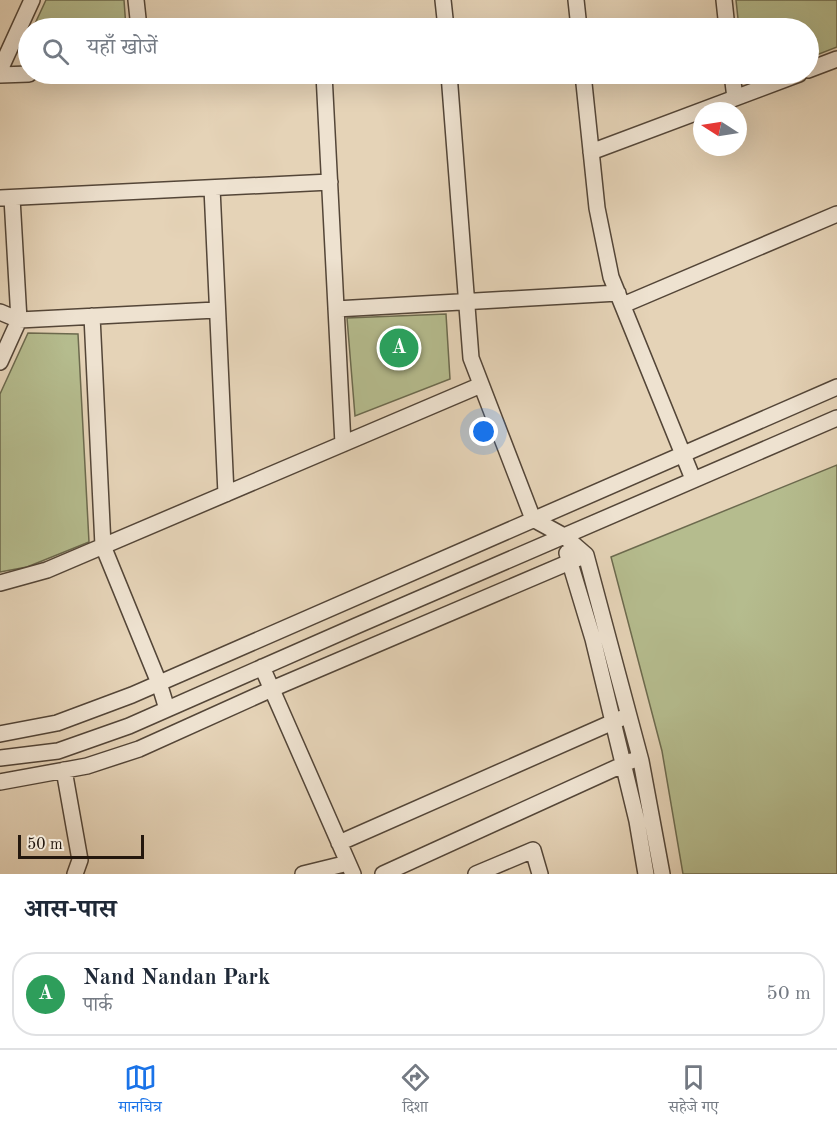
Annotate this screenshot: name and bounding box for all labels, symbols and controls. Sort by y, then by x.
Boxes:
search box [18,18,819,84]
icon: search [39,35,72,68]
text: यहाँ खोजें [87,37,158,59]
north arrow [693,102,747,156]
pin: A [380,326,418,370]
your location [469,417,498,446]
scale bar [18,832,144,860]
text: 50 m [27,837,63,853]
text: आस-पास [24,897,116,923]
text: Nand Nandan Park [83,967,270,989]
text: A [38,984,53,1004]
text: 50 m [766,984,811,1004]
text: पार्क [83,996,112,1016]
tab: मानचित्र [118,1061,162,1122]
tab: दिशा [399,1061,432,1122]
tab: सहेजे गए [669,1061,719,1122]

